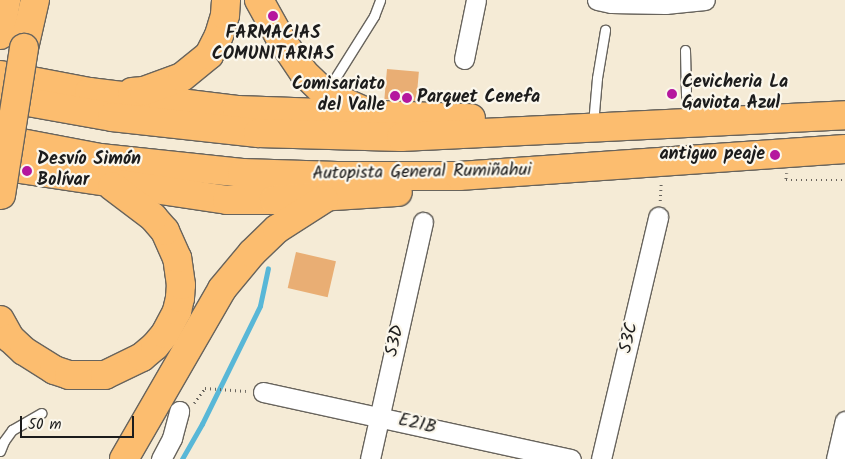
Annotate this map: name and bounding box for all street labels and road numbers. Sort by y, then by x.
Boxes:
street label: Autopista General Rumiñahui [312,160,532,186]
street label: S3C [616,321,644,355]
street label: S3D [382,323,410,359]
street label: E21B [396,410,438,440]

